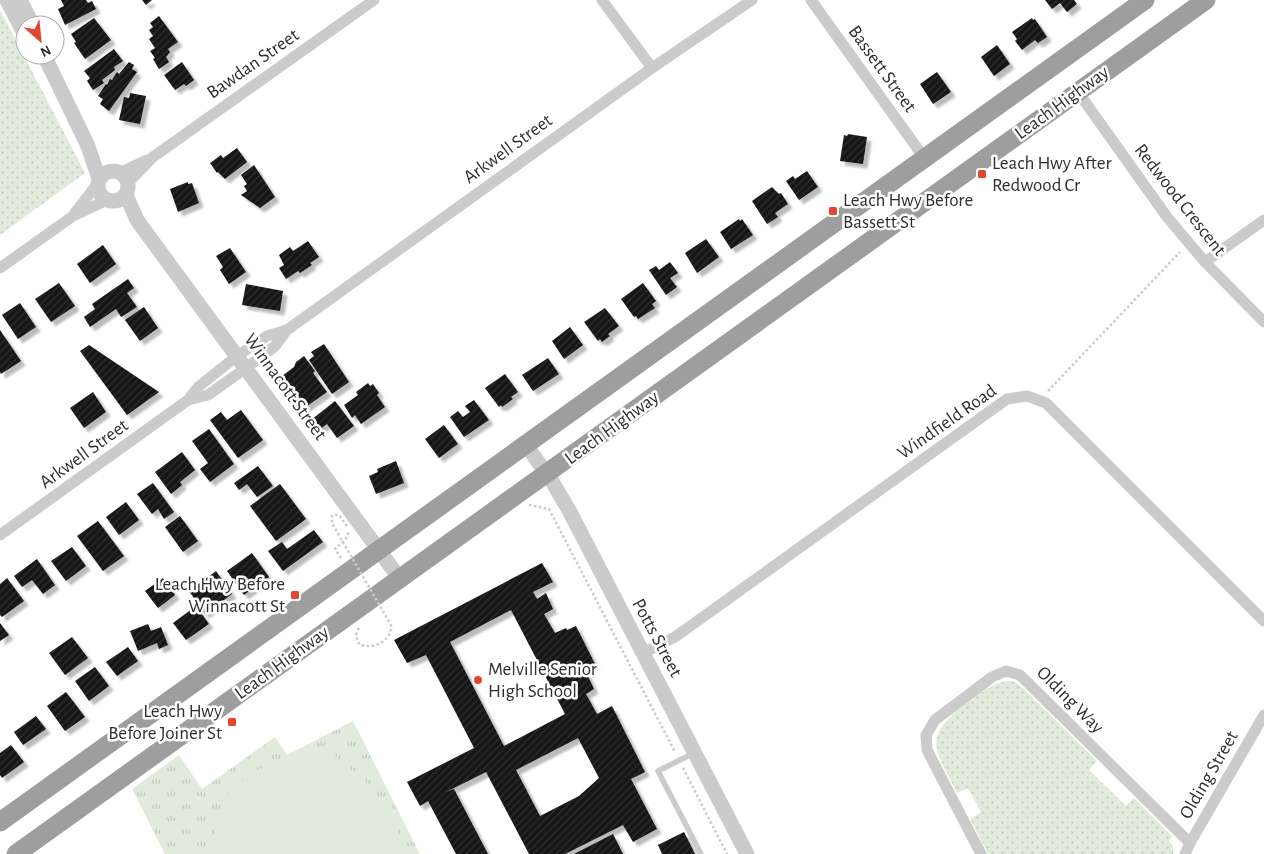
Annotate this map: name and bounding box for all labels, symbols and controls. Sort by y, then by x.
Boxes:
north arrow [15,15,65,65]
street label: Bassett Street [844,22,920,116]
street label: Bawdan Street [204,25,302,103]
text: N [38,42,53,59]
street label: Leach Highway [1012,63,1112,143]
street label: Arkwell Street [460,111,556,187]
street label: Redwood Crescent [1131,141,1229,259]
place label: Leach Hwy After Redwood Cr [992,154,1112,195]
marker: Leach Hwy After Redwood Cr [976,168,988,180]
place label: Leach Hwy Before Bassett St [843,191,973,232]
marker: Leach Hwy Before Bassett St [827,205,839,217]
street label: Winnacott Street [240,330,330,444]
street label: Windfield Road [894,381,1000,463]
street label: Leach Highway [562,388,662,468]
street label: Arkwell Street [36,416,132,492]
place label: Leach Hwy Before Winnacott St [155,575,285,616]
marker: Leach Hwy Before Winnacott St [289,589,301,601]
street label: Potts Street [629,596,685,680]
street label: Leach Highway [232,623,332,703]
place label: Melville Senior High School [488,660,597,701]
street label: Olding Way [1033,663,1107,737]
marker: Melville Senior High School [472,674,484,686]
place label: Leach Hwy Before Joiner St [108,702,222,743]
marker: Leach Hwy Before Joiner St [226,716,238,728]
street label: Olding Street [1176,728,1242,822]

